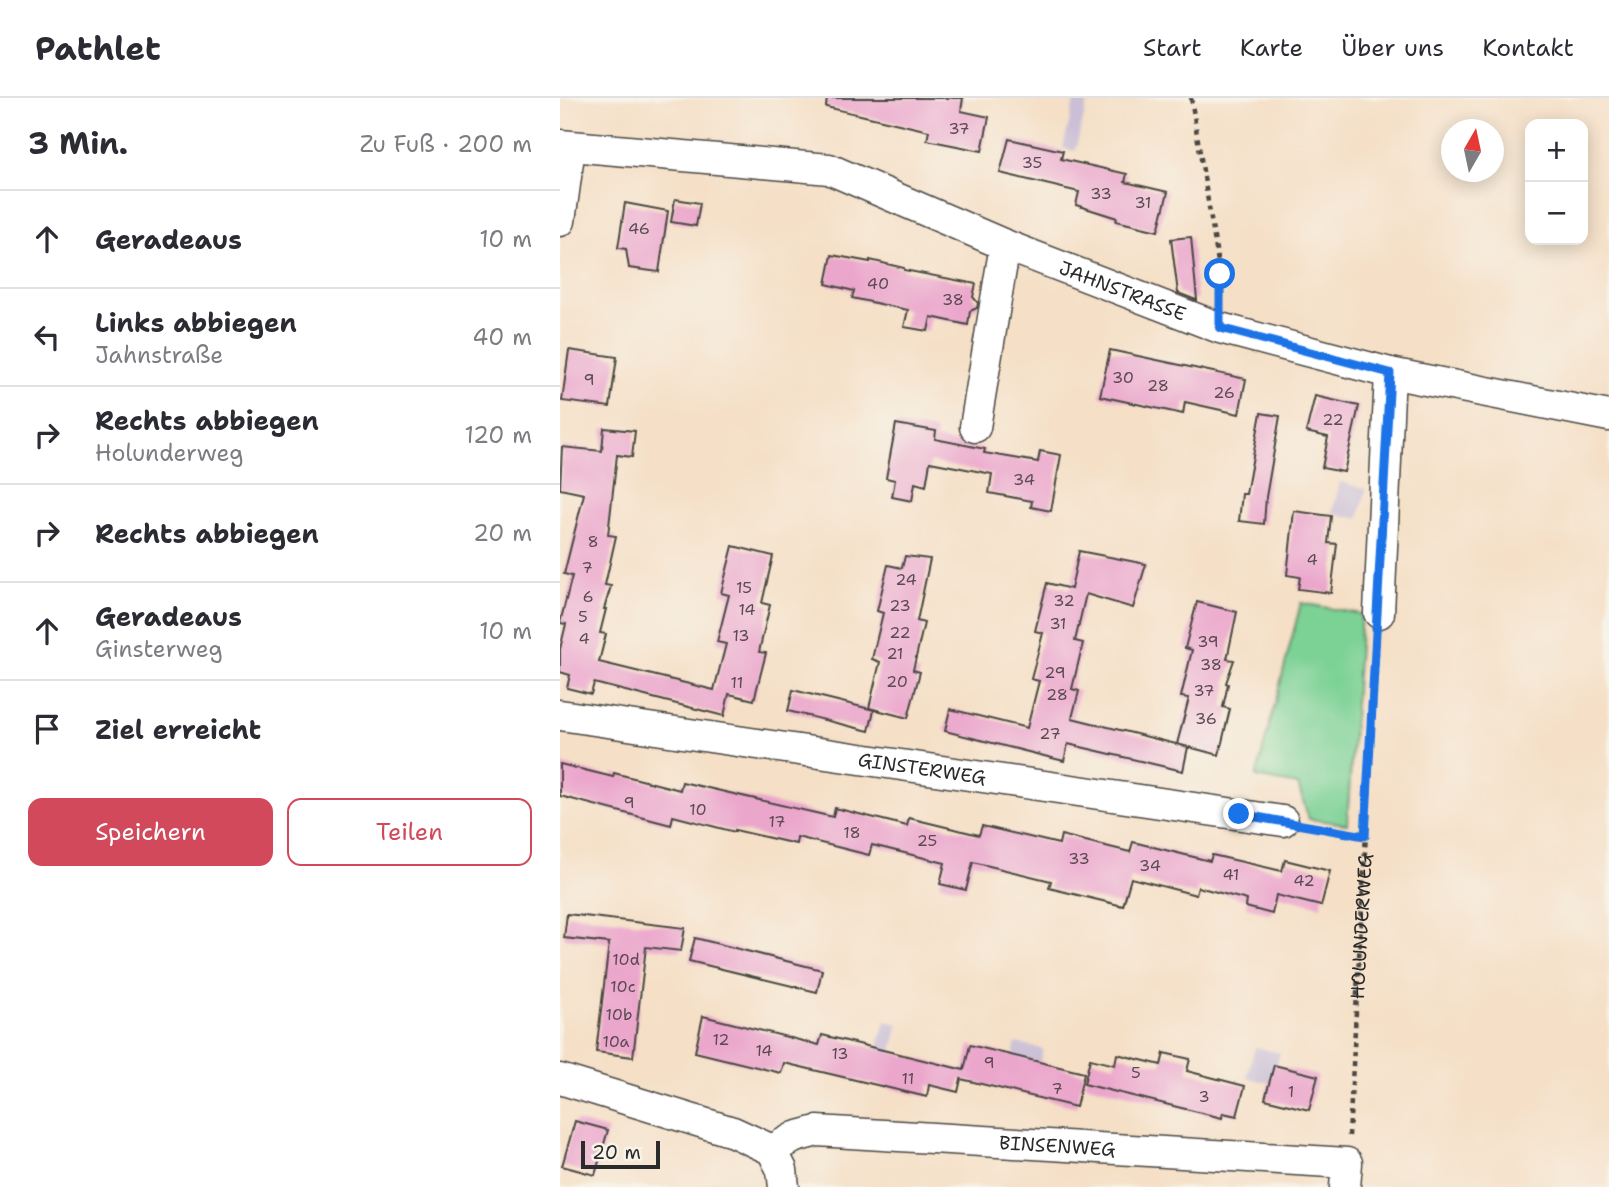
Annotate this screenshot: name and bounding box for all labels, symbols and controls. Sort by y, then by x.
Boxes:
text: Pathlet [35,26,161,71]
text: Start [1143,32,1202,64]
text: Karte [1240,32,1303,64]
text: Über uns [1341,32,1444,64]
text: Kontakt [1482,32,1574,64]
house number: 37 [948,118,970,139]
north arrow [1441,119,1504,182]
map controls [1525,119,1588,245]
button: + [1525,119,1588,182]
text: 3 Min. [28,123,128,164]
text: Zu Fuß · 200 m [360,129,532,159]
house number: 35 [1022,152,1042,173]
button: − [1525,182,1588,245]
house number: 33 [1090,183,1112,204]
house number: 31 [1134,192,1152,213]
house number: 46 [628,218,650,239]
icon: ahead [28,220,66,258]
text: Geradeaus [95,222,242,257]
text: 10 m [479,224,532,254]
street label: JAHNSTRASSE [1056,255,1190,326]
route start [1204,258,1235,289]
house number: 40 [867,273,889,294]
house number: 38 [942,289,964,310]
text: Links abbiegen [95,305,297,340]
icon: left [28,318,66,356]
text: 40 m [472,322,532,352]
text: Jahnstraße [95,340,223,370]
house number: 30 [1112,367,1134,388]
house number: 9 [583,369,595,390]
house number: 28 [1147,375,1169,396]
house number: 26 [1213,382,1235,403]
text: Rechts abbiegen [95,403,319,438]
house number: 22 [1322,409,1344,430]
icon: right [28,416,66,454]
text: 120 m [464,420,532,450]
text: Holunderweg [95,438,243,468]
house number: 34 [1013,469,1035,490]
icon: right [28,514,66,552]
text: Rechts abbiegen [95,516,319,551]
text: 20 m [473,518,532,548]
house number: 8 [587,531,599,552]
house number: 4 [1306,549,1318,570]
house number: 7 [581,557,593,578]
house number: 24 [895,569,917,590]
house number: 15 [736,577,752,598]
house number: 6 [582,586,594,607]
house number: 32 [1053,590,1075,611]
house number: 23 [889,595,911,616]
text: Geradeaus [95,599,242,634]
house number: 14 [738,599,756,620]
house number: 5 [578,606,588,627]
icon: ahead [28,612,66,650]
house number: 31 [1049,613,1067,634]
text: 10 m [479,616,532,646]
house number: 22 [889,622,911,643]
house number: 13 [732,625,750,646]
house number: 4 [578,628,590,649]
house number: 39 [1197,631,1219,652]
text: Ginsterweg [95,634,223,664]
house number: 21 [886,643,904,664]
house number: 38 [1200,654,1222,675]
house number: 29 [1044,662,1066,683]
house number: 20 [886,671,908,692]
house number: 11 [731,672,743,693]
house number: 37 [1193,680,1215,701]
house number: 28 [1046,684,1068,705]
house number: 36 [1195,708,1217,729]
icon: arrive [28,710,66,748]
text: Ziel erreicht [95,712,261,747]
house number: 27 [1039,723,1061,744]
street label: GINSTERWEG [856,746,988,790]
house number: 9 [623,792,635,813]
button: Speichern [28,798,273,866]
button: Teilen [287,798,532,866]
route end [1223,798,1254,829]
house number: 10 [689,799,707,820]
house number: 17 [768,811,786,832]
house number: 18 [843,822,861,843]
house number: 25 [917,830,937,851]
house number: 33 [1068,848,1090,869]
street label: HOLUNDERWEG [1344,853,1377,1000]
house number: 34 [1139,855,1161,876]
house number: 41 [1222,864,1240,885]
house number: 42 [1293,870,1315,891]
house number: 10d [612,949,640,970]
house number: 10c [610,976,636,997]
house number: 10b [606,1004,632,1025]
house number: 12 [712,1029,730,1050]
house number: 10a [603,1031,630,1052]
house number: 14 [755,1040,773,1061]
house number: 13 [831,1043,849,1064]
house number: 9 [983,1052,995,1073]
house number: 5 [1131,1062,1141,1083]
house number: 11 [902,1068,914,1089]
house number: 7 [1051,1078,1063,1099]
house number: 1 [1288,1081,1294,1102]
house number: 3 [1198,1086,1210,1107]
street label: BINSENWEG [998,1130,1116,1161]
scale bar [581,1138,660,1170]
text: 20 m [592,1140,641,1165]

